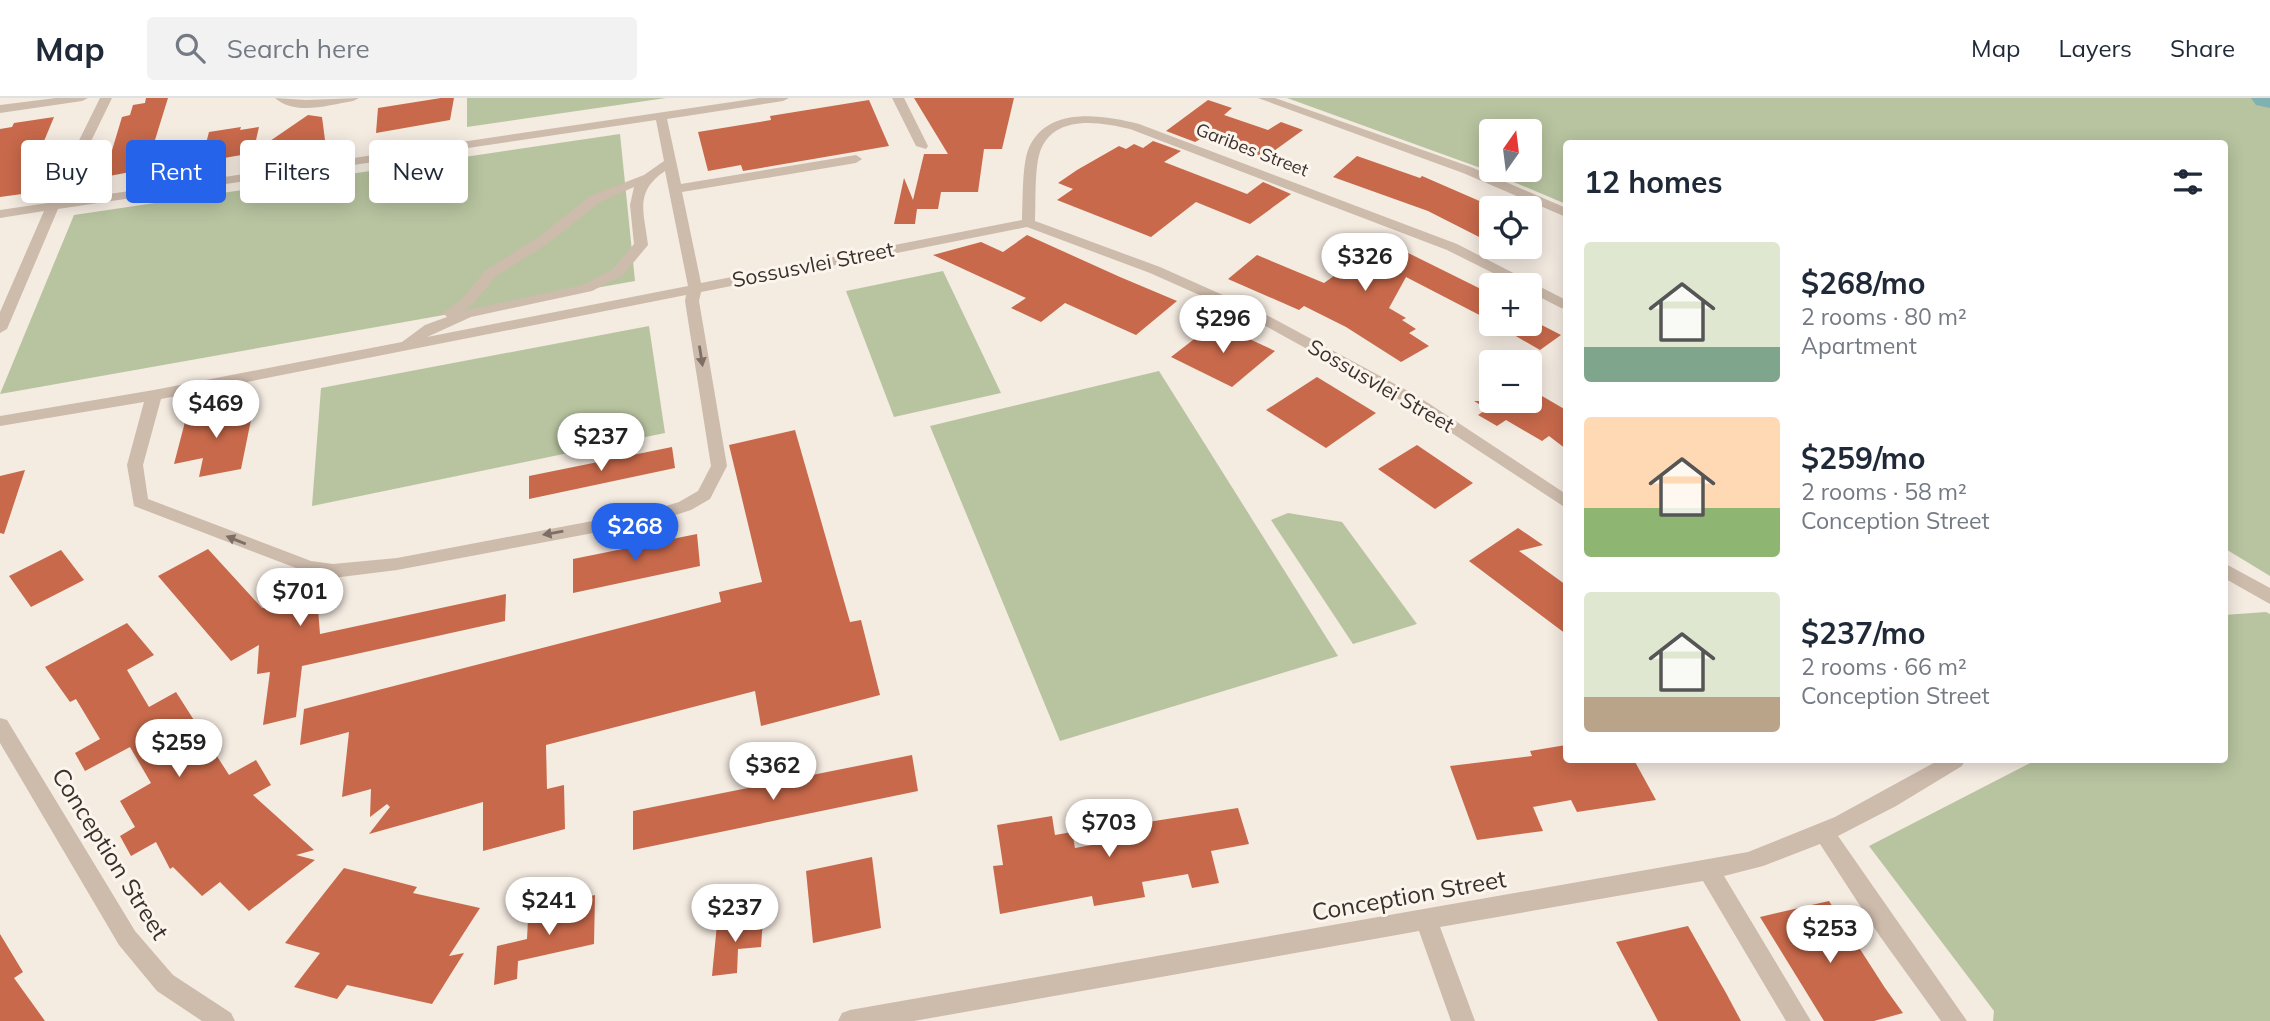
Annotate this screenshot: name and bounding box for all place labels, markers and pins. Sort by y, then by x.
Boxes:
pin: $326 [1324,234,1406,293]
pin: $296 [1182,296,1264,355]
pin: $469 [175,380,257,440]
pin: $237 [560,414,642,473]
pin: $268 [594,504,676,563]
pin: $701 [259,568,341,628]
pin: $259 [138,720,220,779]
pin: $362 [732,742,814,802]
pin: $703 [1068,800,1150,859]
pin: $241 [508,878,590,937]
pin: $237 [694,884,776,944]
pin: $253 [1789,906,1871,965]

